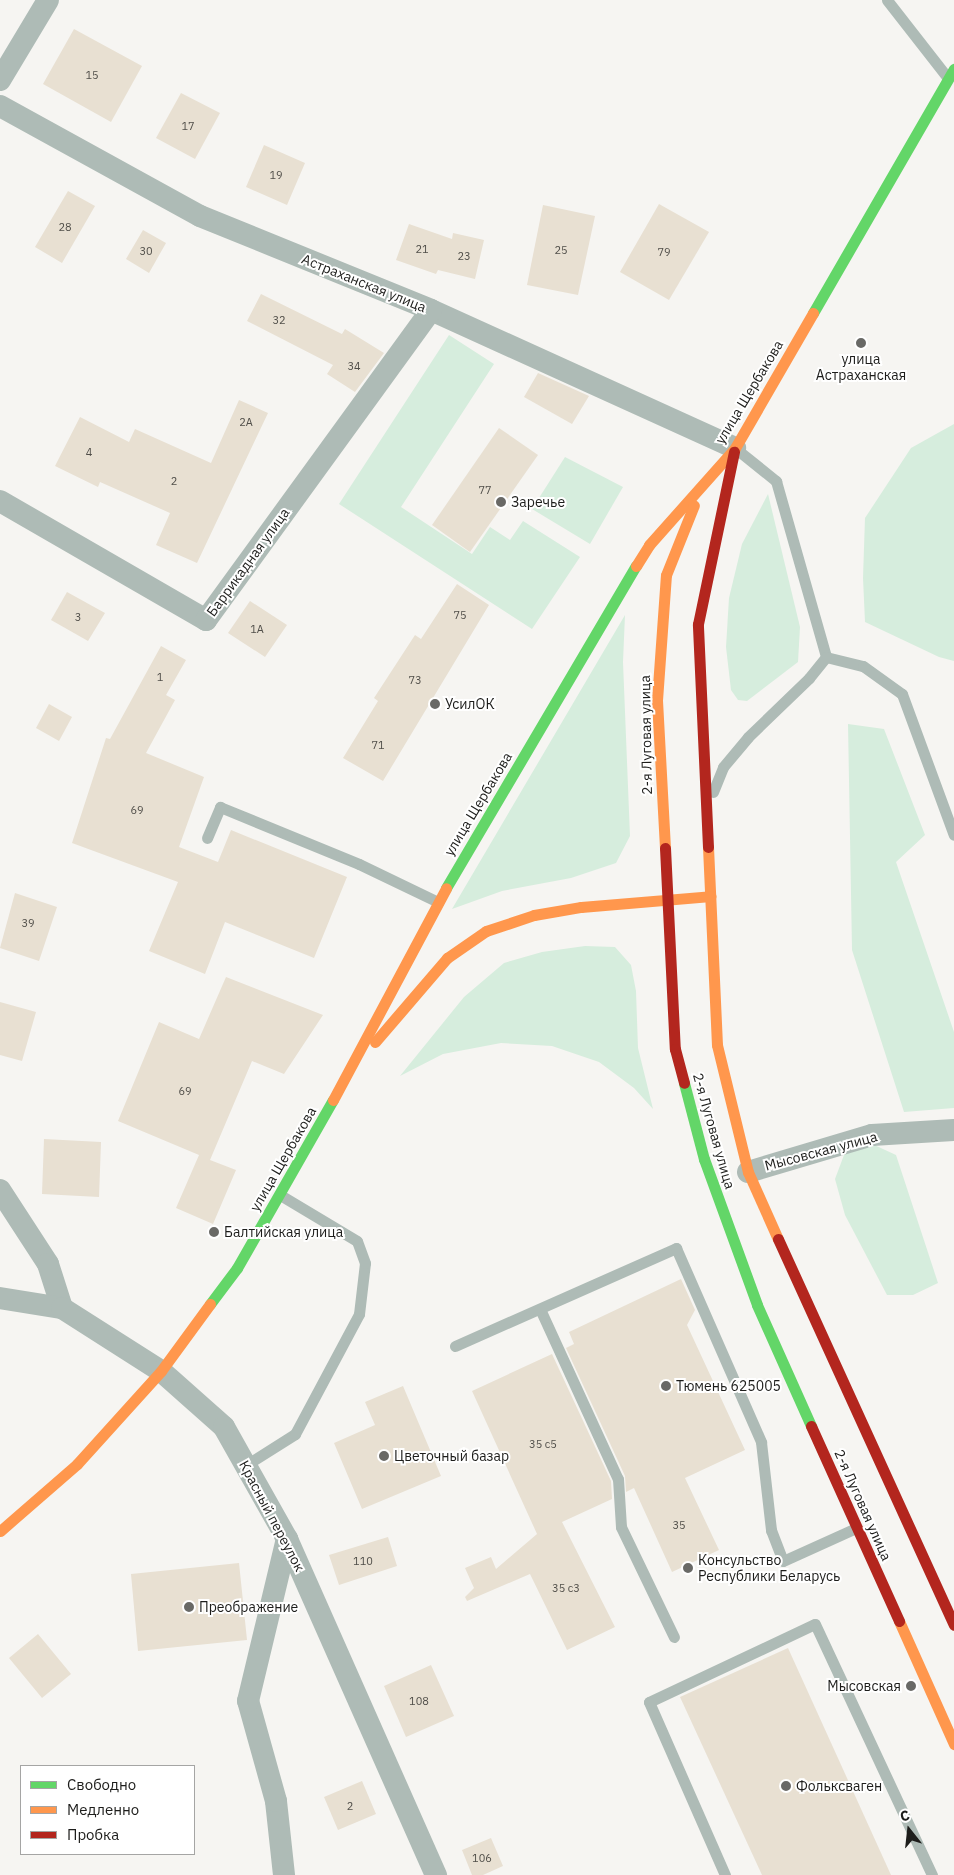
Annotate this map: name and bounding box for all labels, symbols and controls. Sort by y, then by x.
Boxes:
house number: 15 [85,68,99,82]
house number: 17 [181,119,195,133]
house number: 19 [269,168,283,182]
house number: 28 [58,220,72,234]
house number: 21 [415,242,429,256]
house number: 25 [554,243,568,257]
house number: 30 [139,244,153,258]
house number: 79 [657,245,671,259]
house number: 23 [457,249,471,263]
street label: Астраханская улица [299,250,429,316]
house number: 32 [272,313,286,327]
street label: улица Щербакова [711,337,787,447]
marker: улица Астраханская [855,337,867,349]
place label: улица Астраханская [816,351,906,384]
house number: 34 [347,359,361,373]
house number: 2А [239,415,253,429]
house number: 4 [86,445,92,459]
house number: 2 [171,474,177,488]
house number: 77 [478,483,492,497]
place label: Заречье [511,494,565,510]
marker: Заречье [495,496,507,508]
street label: Баррикадная улица [203,505,293,619]
house number: 75 [453,608,467,622]
house number: 3 [75,610,81,624]
house number: 1А [250,622,264,636]
house number: 1 [157,670,163,684]
house number: 73 [408,673,422,687]
street label: 2-я Луговая улица [637,675,655,795]
place label: УсилОК [445,696,495,712]
marker: УсилОК [429,698,441,710]
house number: 71 [371,738,385,752]
street label: улица Щербакова [440,749,516,859]
house number: 69 [130,803,144,817]
house number: 39 [21,916,35,930]
street label: 2-я Луговая улица [689,1071,739,1191]
house number: 69 [178,1084,192,1098]
street label: улица Щербакова [246,1104,320,1214]
street label: Мысовская улица [763,1128,879,1174]
place label: Балтийская улица [224,1224,343,1240]
marker: Балтийская улица [208,1226,220,1238]
place label: Тюмень 625005 [676,1378,781,1394]
marker: Тюмень 625005 [660,1380,672,1392]
house number: 35 с5 [529,1437,557,1451]
street label: 2-я Луговая улица [831,1447,895,1563]
place label: Цветочный базар [394,1448,509,1464]
marker: Цветочный базар [378,1450,390,1462]
street label: Красный переулок [236,1458,308,1574]
house number: 35 [672,1518,686,1532]
place label: Консульство Республики Беларусь [698,1552,840,1584]
house number: 110 [353,1554,373,1568]
marker: Консульство Республики Беларусь [682,1562,694,1574]
house number: 35 с3 [552,1581,580,1595]
place label: Преображение [199,1599,298,1615]
marker: Преображение [183,1601,195,1613]
place label: Мысовская [827,1678,901,1694]
marker: Мысовская [905,1680,917,1692]
house number: 108 [409,1694,429,1708]
legend [20,1765,195,1855]
text: Свободно [67,1775,136,1794]
place label: Фольксваген [796,1778,882,1794]
marker: Фольксваген [780,1780,792,1792]
house number: 2 [347,1799,353,1813]
text: Медленно [67,1800,139,1819]
north arrow [884,1805,934,1855]
text: С [898,1806,912,1825]
text: Пробка [67,1825,119,1844]
house number: 106 [472,1851,492,1865]

